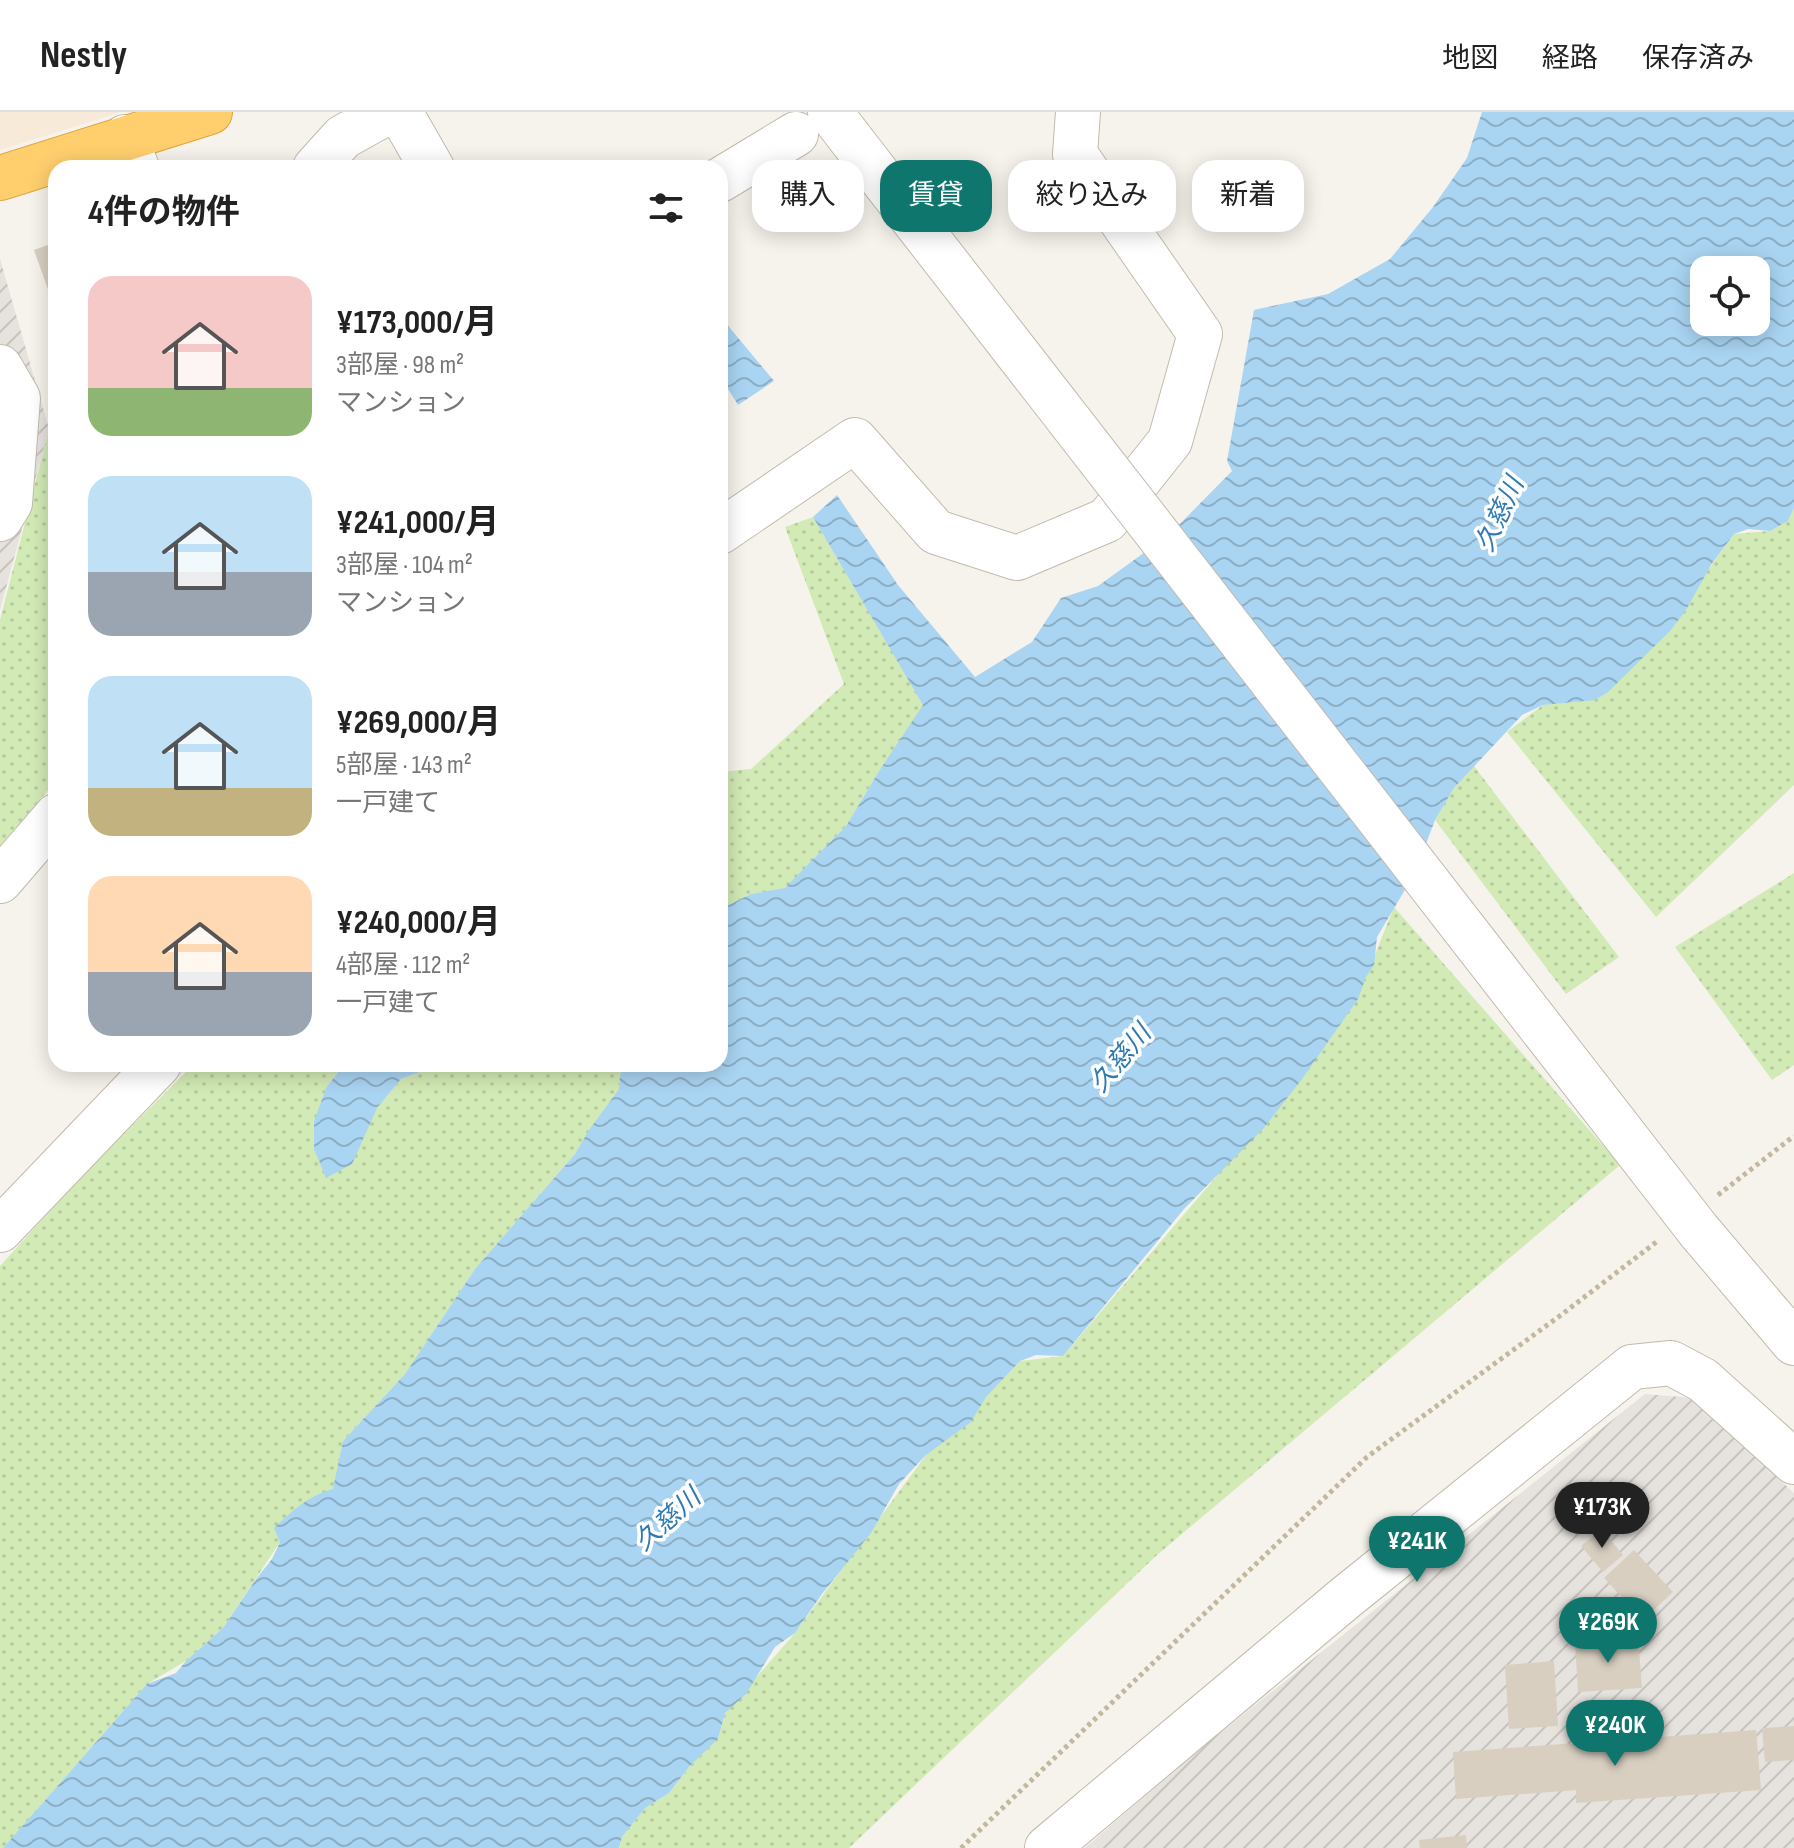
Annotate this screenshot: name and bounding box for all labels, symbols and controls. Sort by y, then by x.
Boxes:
text: Nestly [40,33,127,78]
text: 地図 [1442,42,1498,75]
text: 経路 [1542,42,1598,75]
text: 保存済み [1642,42,1754,75]
chip: 購入 [752,160,864,232]
chip: 賃貸 [880,160,992,232]
chip: 絞り込み [1008,160,1176,232]
chip: 新着 [1192,160,1304,232]
icon: filters [644,186,688,230]
text: 4件の物件 [88,192,240,233]
map controls [1690,256,1770,336]
button: locate [1690,256,1770,336]
text: ¥173,000/月 [336,302,498,343]
icon: home [152,308,248,404]
text: 3部屋 · 98 m² [336,350,464,381]
text: マンション [336,388,466,419]
water label: 久慈川 [1470,470,1532,557]
text: ¥241,000/月 [336,502,499,543]
icon: home [152,508,248,604]
text: 3部屋 · 104 m² [336,550,473,581]
text: マンション [336,588,466,619]
text: ¥269,000/月 [336,702,501,743]
icon: home [152,708,248,804]
text: 5部屋 · 143 m² [336,750,472,781]
text: 一戸建て [336,788,440,819]
text: ¥240,000/月 [336,902,501,943]
icon: home [152,908,248,1004]
text: 4部屋 · 112 m² [336,950,470,981]
text: 一戸建て [336,988,440,1019]
water label: 久慈川 [1084,1017,1160,1099]
water label: 久慈川 [629,1480,710,1558]
pin: ¥173K [1546,1482,1658,1550]
text: ¥173K [1572,1492,1632,1523]
pin: ¥241K [1361,1516,1473,1584]
text: ¥241K [1387,1526,1447,1557]
pin: ¥269K [1552,1597,1664,1665]
text: ¥269K [1577,1607,1639,1638]
pin: ¥240K [1559,1700,1671,1768]
text: ¥240K [1584,1710,1646,1741]

